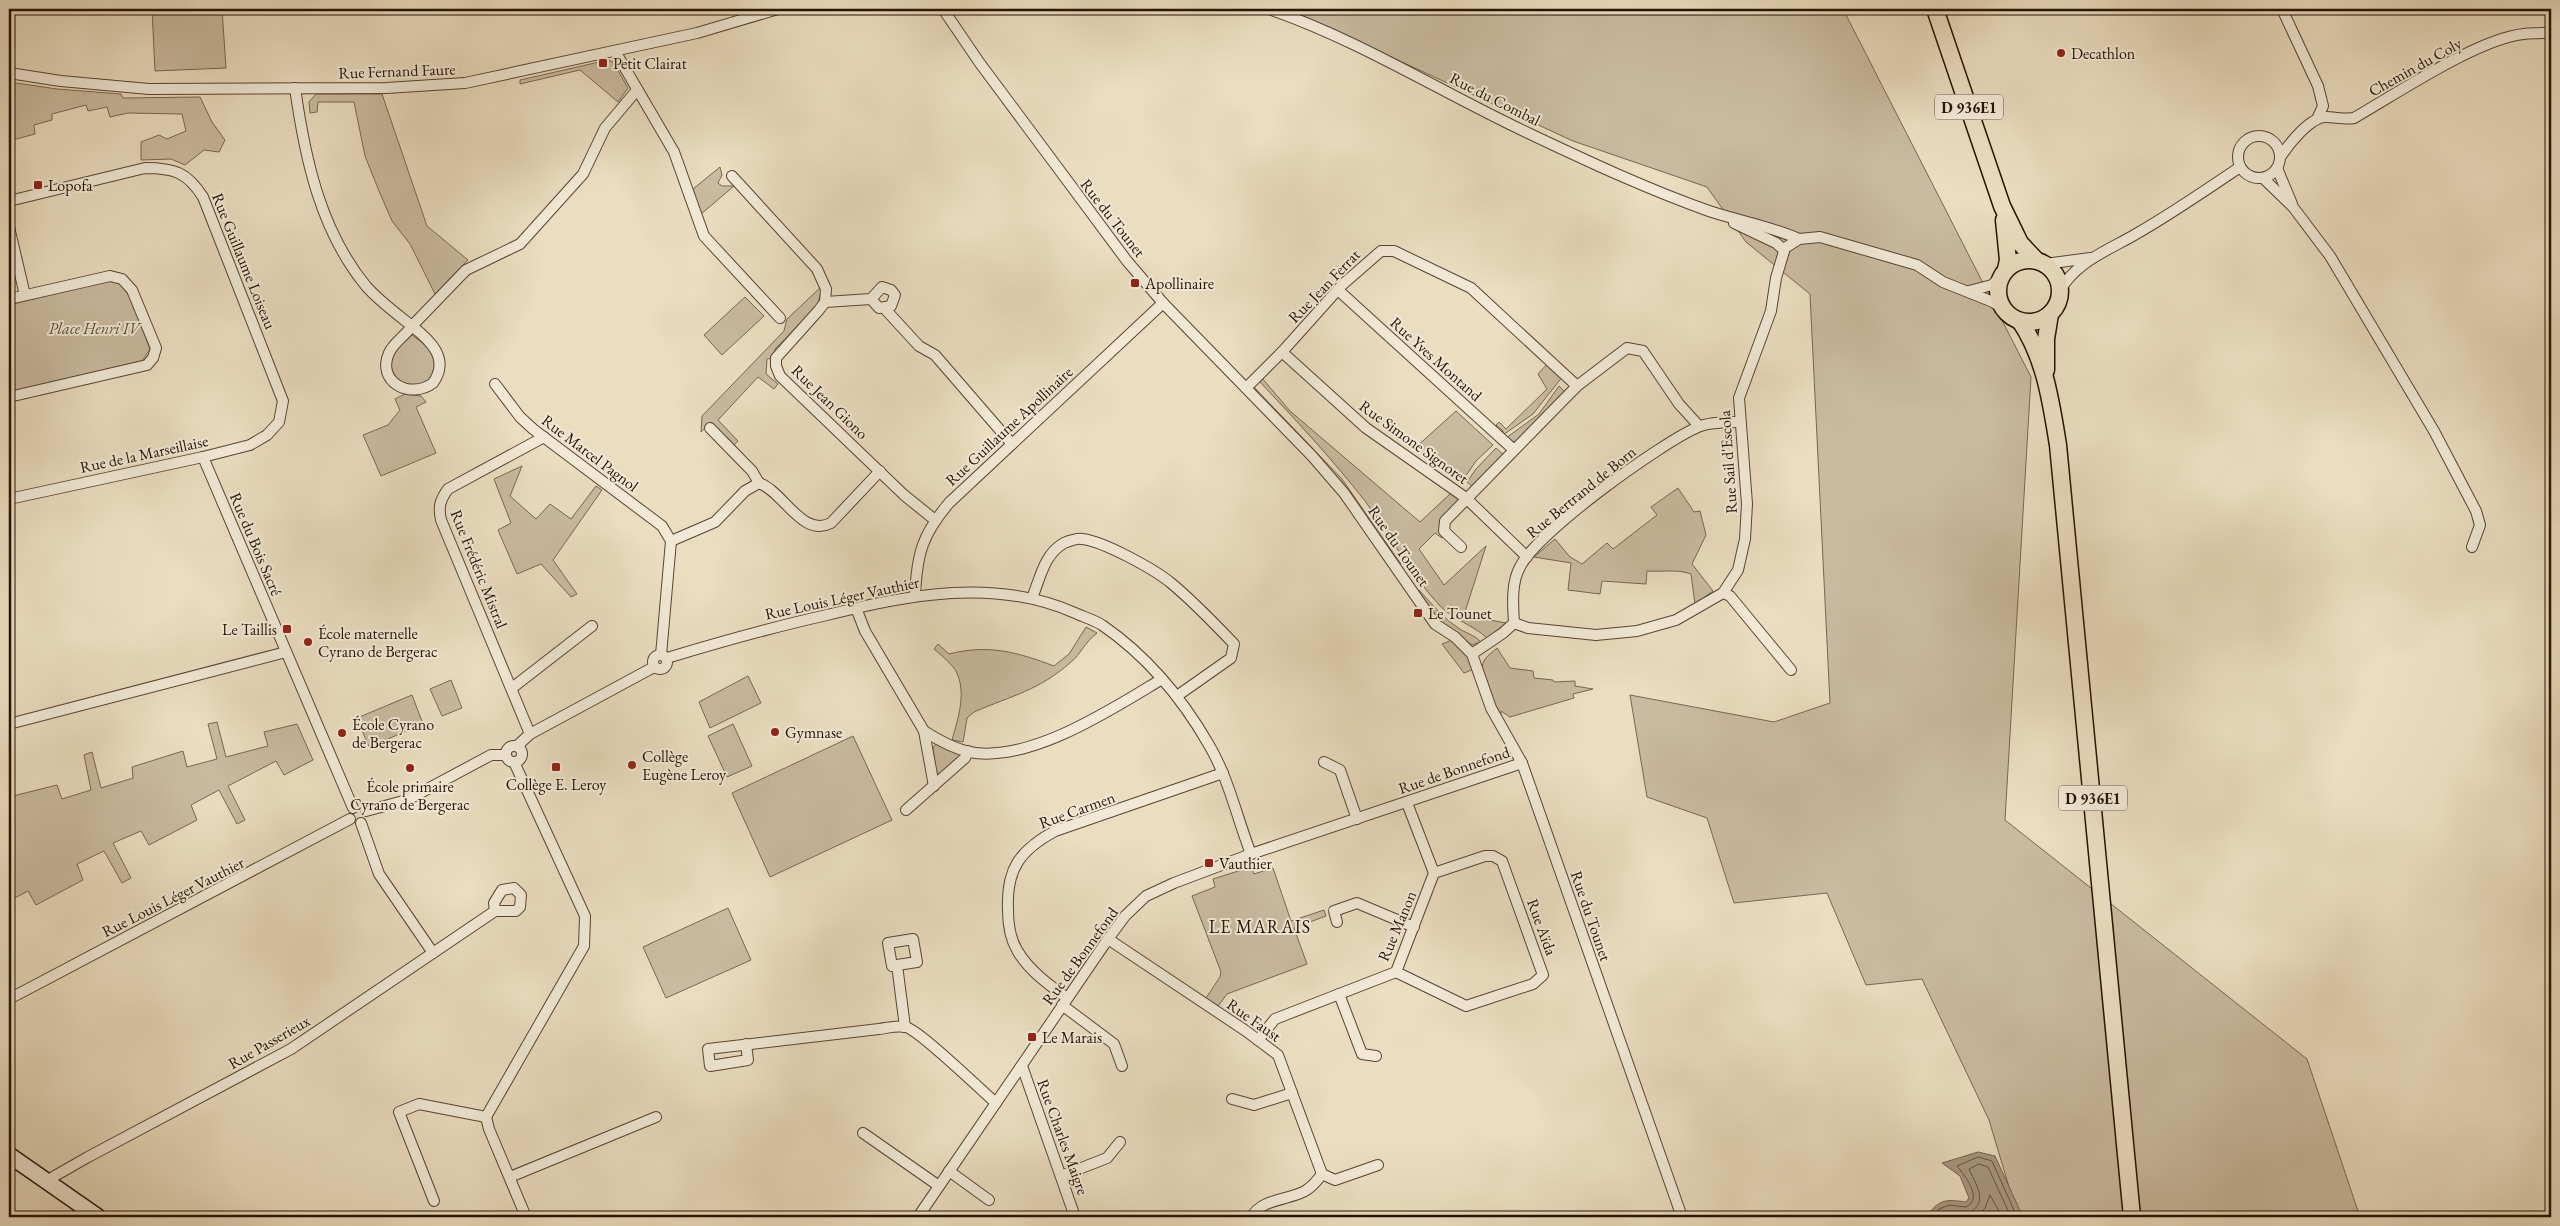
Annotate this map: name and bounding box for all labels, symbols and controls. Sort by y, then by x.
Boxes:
street label: Chemin du Coly [2365,32,2466,101]
place label: Decathlon [2071,43,2136,64]
marker: Decathlon [2055,47,2067,59]
place label: Petit Clairat [613,53,687,74]
marker: Petit Clairat [597,57,609,69]
street label: Rue Fernand Faure [338,58,456,84]
street label: Rue du Combal [1446,67,1544,131]
road number: D 936E1 [1935,94,2003,120]
street label: Rue du Tounet [1076,174,1150,262]
place label: Lopofa [48,175,93,196]
marker: Lopofa [32,179,44,191]
street label: Rue Guillaume Loiseau [207,190,281,333]
street label: Rue Jean Ferrat [1283,245,1365,327]
place label: Apollinaire [1144,273,1214,294]
marker: Apollinaire [1129,277,1141,289]
street label: Rue Yves Montand [1386,312,1487,407]
park label: Place Henri IV [48,318,142,339]
street label: Rue Jean Giono [787,360,873,444]
street label: Rue Guillaume Apollinaire [941,361,1077,491]
street label: Rue Simone Signoret [1355,395,1473,489]
street label: Rue Sail d'Escola [1714,409,1742,514]
street label: Rue Marcel Pagnol [537,410,643,496]
street label: Rue de la Marseillaise [78,430,210,478]
street label: Rue Bertrand de Born [1522,441,1641,543]
street label: Rue du Bois Sacré [225,489,287,599]
street label: Rue du Tounet [1363,501,1435,591]
street label: Rue Frédéric Mistral [446,507,512,632]
street label: Rue Louis Léger Vauthier [763,571,922,625]
place label: Le Tounet [1428,603,1492,624]
marker: Le Tounet [1412,607,1424,619]
place label: Le Taillis [222,619,277,640]
marker: Le Taillis [281,623,293,635]
place label: École maternelle Cyrano de Bergerac [318,623,438,662]
marker: École maternelle Cyrano de Bergerac [302,636,314,648]
place label: École Cyrano de Bergerac [352,714,434,753]
place label: Gymnase [785,722,842,743]
marker: Gymnase [769,726,781,738]
marker: École Cyrano de Bergerac [336,727,348,739]
street label: Rue de Bonnefond [1396,741,1513,799]
place label: Collège Eugène Leroy [642,746,727,785]
marker: Collège Eugène Leroy [626,759,638,771]
marker: Collège E. Leroy [550,761,562,773]
marker: École primaire Cyrano de Bergerac [404,762,416,774]
place label: Collège E. Leroy [506,774,607,795]
place label: École primaire Cyrano de Bergerac [350,776,470,815]
street label: Rue Carmen [1036,786,1118,833]
road number: D 936E1 [2059,786,2127,810]
street label: Rue Louis Léger Vauthier [98,852,248,942]
place label: Vauthier [1219,853,1272,874]
marker: Vauthier [1203,857,1215,869]
street label: Rue du Tounet [1566,868,1616,964]
street label: Rue Manon [1373,887,1421,964]
street label: Rue Aïda [1522,896,1562,959]
street label: Rue de Bonnefond [1037,902,1123,1009]
district label: LE MARAIS [1209,915,1311,938]
street label: Rue Faust [1223,994,1285,1046]
street label: Rue Passerieux [224,1010,314,1074]
place label: Le Marais [1042,1027,1102,1048]
marker: Le Marais [1026,1031,1038,1043]
street label: Rue Charles Maigre [1032,1076,1094,1198]

